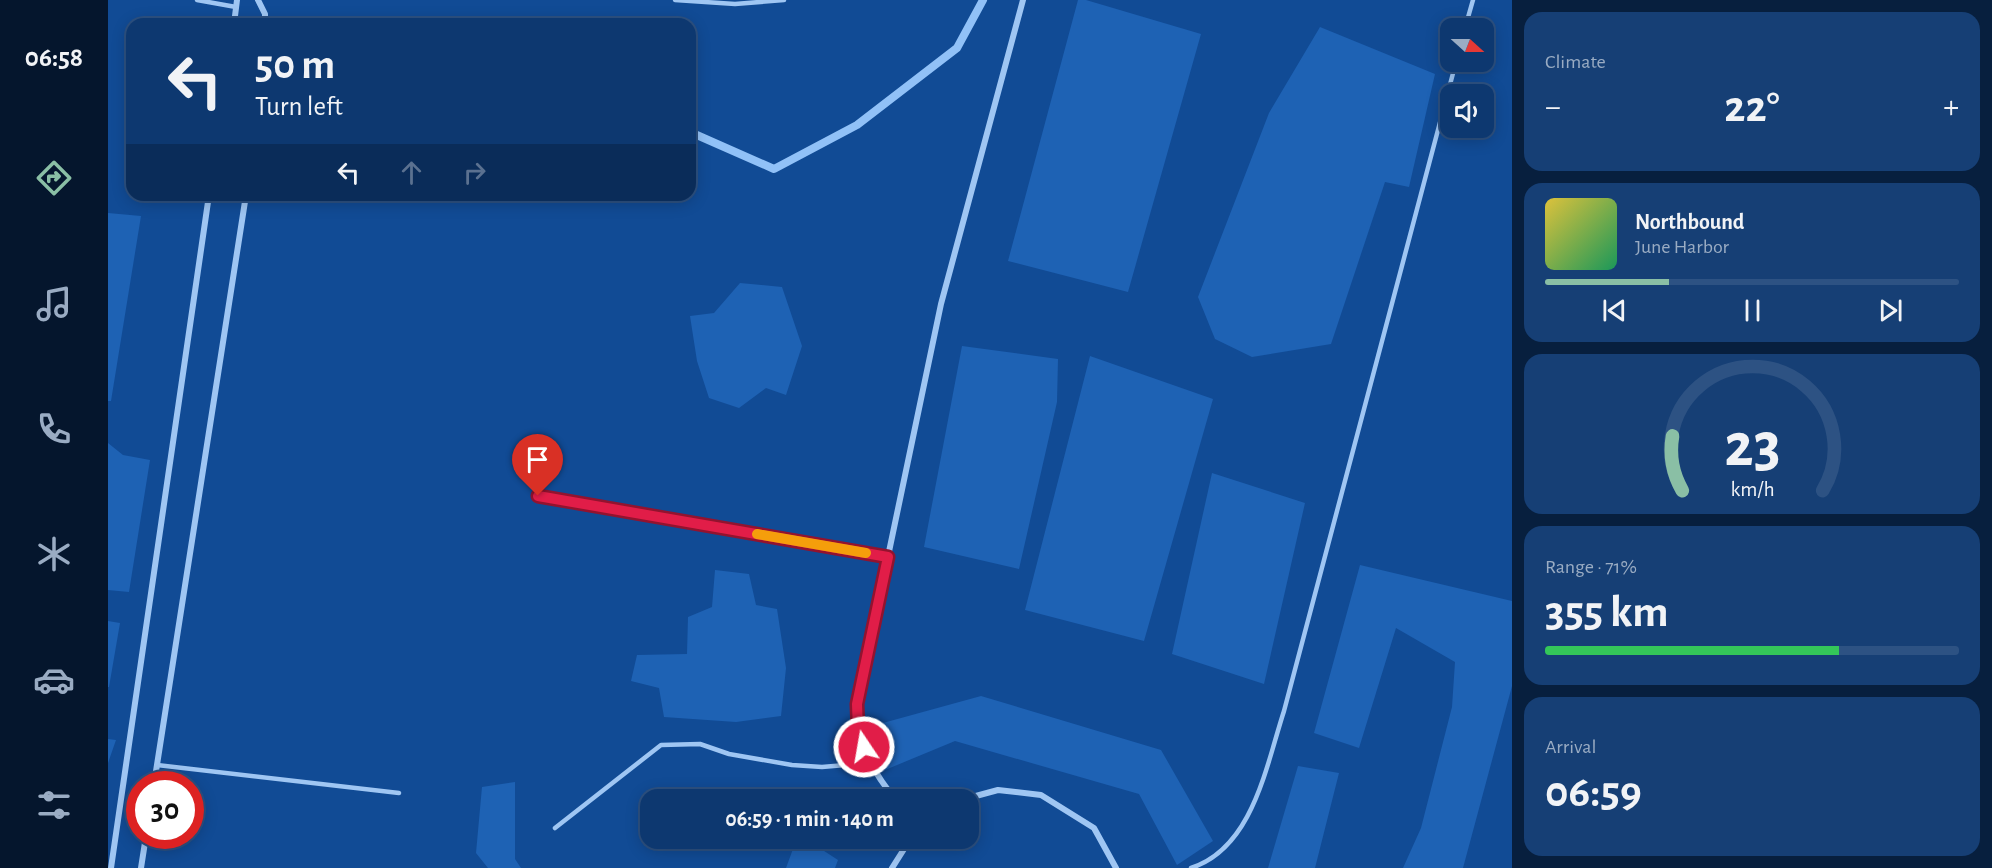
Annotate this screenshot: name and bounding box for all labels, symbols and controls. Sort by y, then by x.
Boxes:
north arrow [1440,18,1494,72]
map controls [1440,18,1494,138]
icon: left [156,42,234,120]
text: 06:58 [25,44,83,71]
text: 50 m [255,44,335,86]
text: Climate [1545,52,1606,72]
button: sound [1440,84,1494,138]
text: 22° [1724,85,1780,130]
text: − [1545,91,1561,124]
text: + [1943,91,1959,124]
text: Turn left [255,93,343,120]
icon: left [332,156,365,189]
icon: ahead [395,156,428,189]
icon: right [458,156,491,189]
icon: directions [33,157,75,199]
text: Northbound [1635,211,1744,233]
text: June Harbor [1635,237,1729,257]
icon: music [33,283,75,325]
icon: previous [1598,294,1631,327]
icon: pause [1736,294,1769,327]
icon: next [1874,294,1907,327]
icon: phone [33,408,75,450]
text: 23 [1724,415,1780,477]
pin [512,434,563,496]
icon: arrive [521,443,554,476]
text: km/h [1730,479,1774,500]
icon: climate [33,533,75,575]
text: Range · 71% [1545,557,1637,577]
text: 355 km [1545,590,1669,635]
icon: car [33,659,75,701]
position arrow [832,715,896,779]
text: Arrival [1545,737,1596,757]
text: 06:59 [1545,770,1642,815]
speed limit sign: 30 [126,771,204,849]
icon: filters [33,784,75,826]
text: 06:59 · 1 min · 140 m [725,808,894,830]

